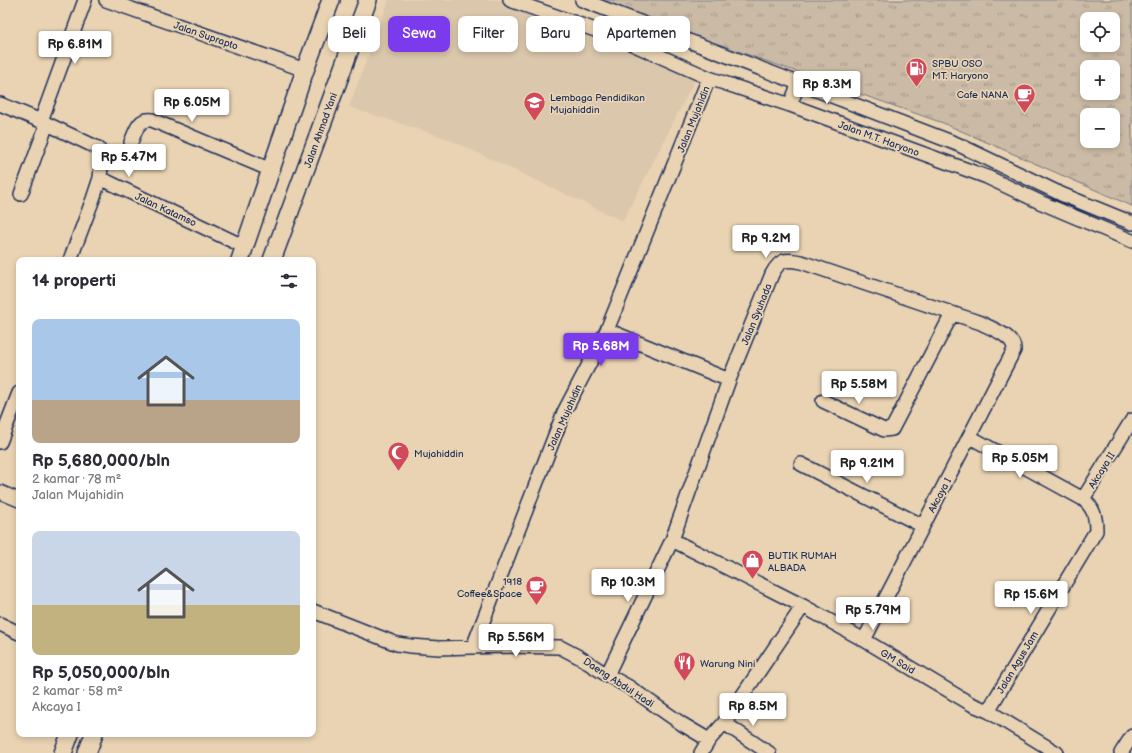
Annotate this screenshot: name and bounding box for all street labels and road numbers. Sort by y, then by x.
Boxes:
street label: Jalan Suprapto [172,19,240,53]
street label: Jalan Mujahidin [675,84,713,154]
street label: Jalan Ahmad Yani [302,91,340,169]
street label: Jalan M.T. Haryono [837,119,921,159]
street label: Jalan Katamso [133,190,198,229]
street label: Jalan Syuhada [739,282,775,347]
street label: Jalan Mujahidin [545,382,585,452]
street label: Akcaya II [1086,450,1118,491]
street label: Akcaya I [926,476,954,515]
street label: Jalan Agus Jam [995,629,1041,696]
street label: GM Said [878,647,917,677]
street label: Daeng Abdul Hadi [581,656,656,710]

